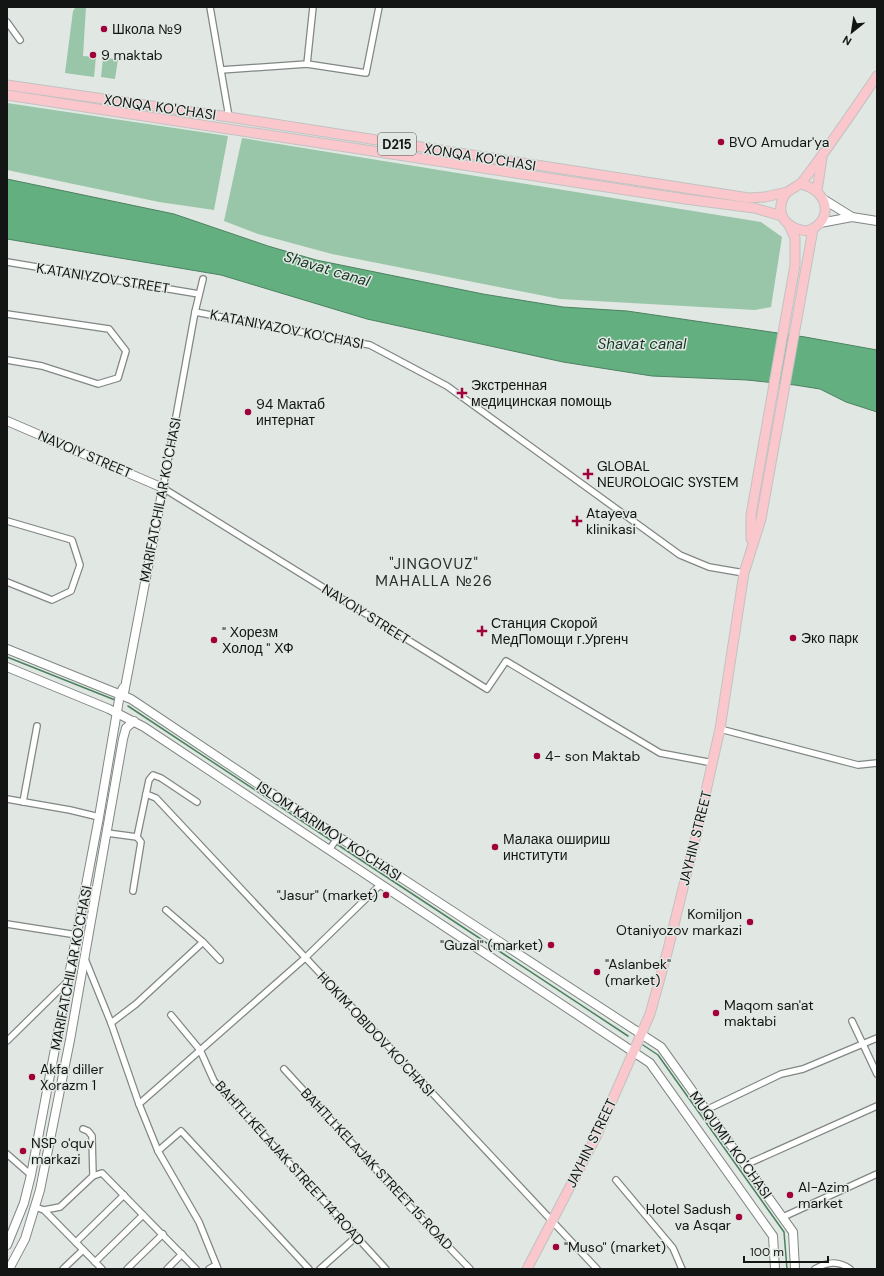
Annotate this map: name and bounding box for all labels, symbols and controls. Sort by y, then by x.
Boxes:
north arrow [832,12,872,52]
place label: Школа №9 [112,20,182,38]
marker: Школа №9 [99,24,109,34]
text: N [840,33,854,49]
place label: 9 maktab [101,46,163,64]
marker: 9 maktab [88,50,98,60]
street label: XONQA KO'CHASI [103,90,217,124]
road number: D215 [378,133,416,155]
place label: BVO Amudar'ya [729,133,829,151]
marker: BVO Amudar'ya [716,137,726,147]
street label: XONQA KO'CHASI [423,139,537,175]
water label: Shavat canal [282,246,373,292]
street label: K.ATANIYZOV STREET [35,259,171,297]
street label: K.ATANIYAZOV KO'CHASI [209,305,365,353]
water label: Shavat canal [598,334,687,354]
place label: Экстренная медицинская помощь [471,376,612,410]
marker: Экстренная медицинская помощь [456,387,468,399]
place label: 94 Мактаб интернат [256,395,325,429]
marker: 94 Мактаб интернат [243,407,253,417]
street label: MARIFATCHILAR KO'CHASI [135,416,185,584]
street label: NAVOIY STREET [35,426,135,482]
place label: GLOBAL NEUROLOGIC SYSTEM [597,457,739,491]
marker: GLOBAL NEUROLOGIC SYSTEM [582,468,594,480]
place label: Atayeva klinikasi [586,504,637,538]
marker: Atayeva klinikasi [571,515,583,527]
district label: "JINGOVUZ" MAHALLA №26 [375,554,493,591]
street label: NAVOIY STREET [319,580,413,648]
place label: Станция Скорой МедПомощи г.Ургенч [491,614,628,648]
place label: " Хорезм Холод " ХФ [222,623,294,657]
marker: Станция Скорой МедПомощи г.Ургенч [476,625,488,637]
place label: Эко парк [801,629,859,647]
marker: Эко парк [788,633,798,643]
marker: " Хорезм Холод " ХФ [209,635,219,645]
place label: 4- son Maktab [545,747,640,765]
marker: 4- son Maktab [532,751,542,761]
street label: ISLOM KARIMOV KO'CHASI [253,777,405,885]
street label: JAYHIN STREET [675,789,715,887]
place label: Малака ошириш институти [503,830,610,864]
marker: Малака ошириш институти [490,842,500,852]
street label: MARIFATCHILAR KO'CHASI [46,884,96,1052]
place label: "Jasur" (market) [277,886,378,904]
marker: "Jasur" (market) [381,890,391,900]
place label: Komiljon Otaniyozov markazi [616,905,742,939]
marker: Komiljon Otaniyozov markazi [745,917,755,927]
place label: "Guzal" (market) [440,936,543,954]
marker: "Guzal" (market) [546,940,556,950]
place label: "Aslanbek" (market) [605,955,671,989]
marker: "Aslanbek" (market) [592,967,602,977]
street label: HOKIM OBIDOV KO'CHASI [313,968,439,1100]
place label: Maqom san'at maktabi [724,996,814,1030]
marker: Maqom san'at maktabi [711,1008,721,1018]
place label: Akfa diller Xorazm 1 [40,1060,104,1094]
marker: Akfa diller Xorazm 1 [27,1072,37,1082]
street label: BAHTLI KELAJAK STREET 14 ROAD [211,1077,369,1249]
street label: BAHTLI KELAJAK STREET 15 ROAD [297,1084,457,1254]
street label: MUQUMIY KO'CHASI [686,1088,776,1202]
street label: JAYHIN STREET [562,1095,620,1191]
place label: NSP o'quv markazi [31,1134,95,1168]
marker: NSP o'quv markazi [18,1146,28,1156]
place label: Al-Azim market [798,1178,849,1212]
marker: Al-Azim market [785,1190,795,1200]
place label: Hotel Sadush va Asqar [646,1200,731,1234]
marker: Hotel Sadush va Asqar [734,1212,744,1222]
place label: "Muso" (market) [564,1238,666,1256]
scale bar [744,1238,828,1264]
marker: "Muso" (market) [551,1242,561,1252]
text: 100 m [750,1244,784,1260]

